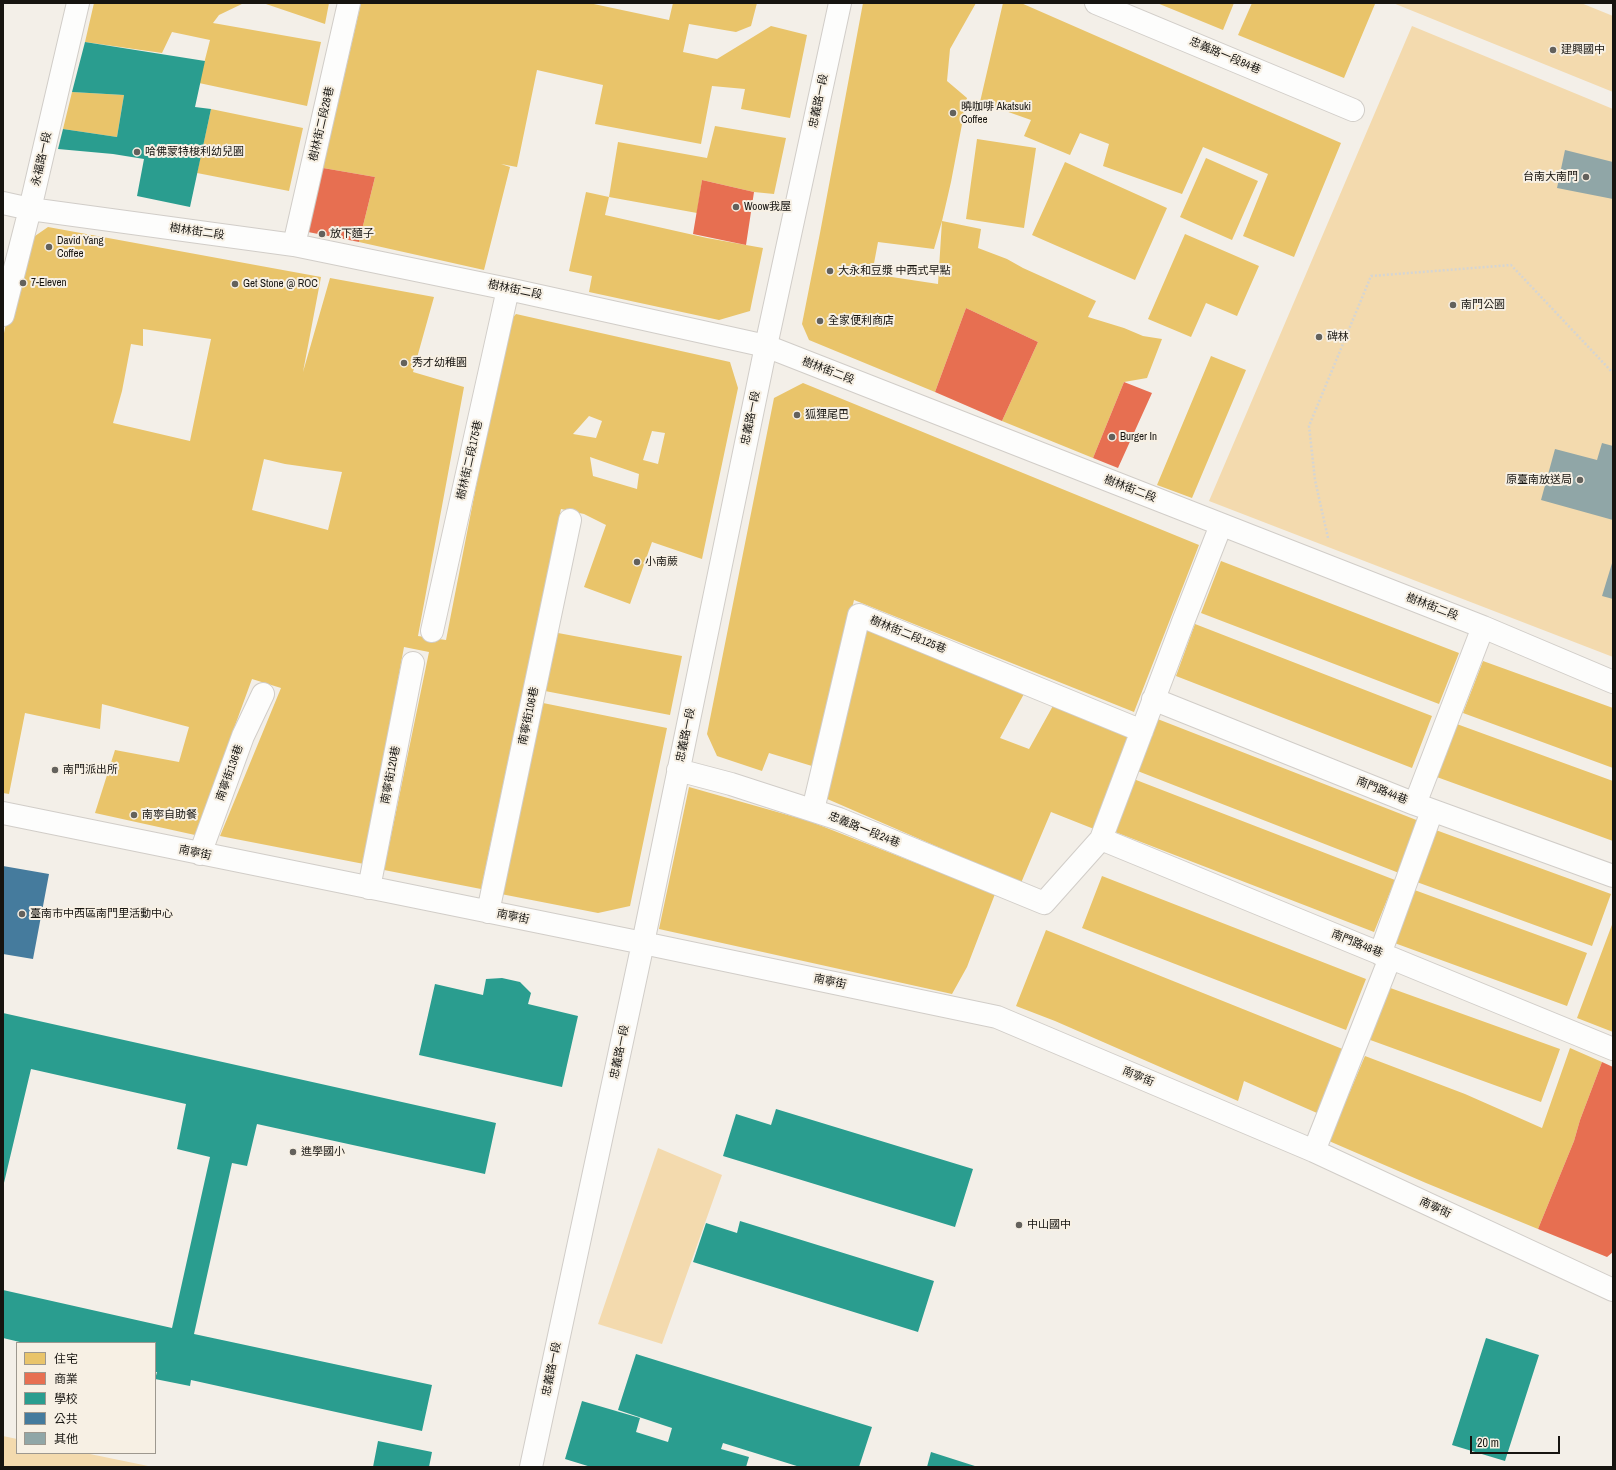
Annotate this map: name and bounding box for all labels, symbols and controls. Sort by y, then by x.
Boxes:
street label: 忠義路一段84巷 [1187,35,1263,77]
place label: 建興國中 [1561,43,1605,57]
marker: 建興國中 [1548,45,1558,55]
street label: 忠義路一段 [807,73,831,129]
street label: 樹林街二段28巷 [307,85,337,163]
place label: 曉咖啡 Akatsuki Coffee [961,100,1031,126]
marker: 曉咖啡 Akatsuki Coffee [948,108,958,118]
street label: 永福路一段 [29,131,55,187]
place label: 哈佛蒙特梭利幼兒園 [145,145,244,159]
marker: 哈佛蒙特梭利幼兒園 [132,147,142,157]
place label: 台南大南門 [1523,170,1578,184]
marker: 台南大南門 [1581,172,1591,182]
place label: Woow我屋 [744,200,791,214]
marker: Woow我屋 [731,202,741,212]
street label: 樹林街二段 [169,222,225,242]
place label: 放下麵子 [330,227,374,241]
marker: 放下麵子 [317,229,327,239]
place label: David Yang Coffee [57,234,103,260]
marker: David Yang Coffee [44,242,54,252]
place label: 大永和豆漿 中西式早點 [838,264,951,278]
marker: 大永和豆漿 中西式早點 [825,266,835,276]
place label: 7-Eleven [31,276,67,290]
place label: Get Stone @ ROC [243,277,318,291]
marker: 7-Eleven [18,278,28,288]
street label: 樹林街二段 [487,278,543,302]
marker: Get Stone @ ROC [230,279,240,289]
place label: 南門公園 [1461,298,1505,312]
marker: 南門公園 [1448,300,1458,310]
place label: 全家便利商店 [828,314,894,328]
marker: 全家便利商店 [815,316,825,326]
place label: 碑林 [1327,330,1349,344]
marker: 碑林 [1314,332,1324,342]
street label: 樹林街二段 [800,355,856,387]
place label: 秀才幼稚園 [412,356,467,370]
marker: 秀才幼稚園 [399,358,409,368]
street label: 忠義路一段 [739,390,763,446]
place label: 狐狸尾巴 [805,408,849,422]
marker: 狐狸尾巴 [792,410,802,420]
street label: 樹林街二段175巷 [454,419,486,501]
place label: Burger In [1120,430,1157,444]
marker: Burger In [1107,432,1117,442]
street label: 樹林街二段 [1102,473,1158,505]
place label: 原臺南放送局 [1506,473,1572,487]
marker: 原臺南放送局 [1575,475,1585,485]
place label: 小南蕨 [645,555,678,569]
marker: 小南蕨 [632,557,642,567]
street label: 樹林街二段 [1404,591,1460,623]
street label: 樹林街二段125巷 [868,614,948,656]
street label: 南寧街106巷 [516,686,542,746]
street label: 忠義路一段 [674,707,698,763]
street label: 南寧街136巷 [214,743,246,803]
street label: 南寧街120巷 [379,745,403,805]
place label: 南門派出所 [63,763,118,777]
marker: 南門派出所 [50,765,60,775]
street label: 南門路44巷 [1354,775,1410,807]
place label: 南寧自助餐 [142,808,197,822]
marker: 南寧自助餐 [129,810,139,820]
street label: 忠義路一段24巷 [826,810,902,850]
street label: 南寧街 [177,843,213,863]
place label: 臺南市中西區南門里活動中心 [30,907,173,921]
street label: 南寧街 [496,907,530,927]
marker: 臺南市中西區南門里活動中心 [17,909,27,919]
street label: 南門路48巷 [1329,928,1385,960]
street label: 南寧街 [812,972,848,992]
street label: 忠義路一段 [608,1024,632,1080]
street label: 南寧街 [1120,1064,1156,1090]
place label: 進學國小 [301,1145,345,1159]
marker: 進學國小 [288,1147,298,1157]
street label: 南寧街 [1417,1195,1453,1221]
place label: 中山國中 [1027,1218,1071,1232]
marker: 中山國中 [1014,1220,1024,1230]
street label: 忠義路一段 [540,1341,564,1397]
legend [16,1342,156,1454]
text: 住宅 [54,1351,78,1367]
text: 商業 [54,1371,78,1387]
text: 學校 [54,1391,78,1407]
text: 公共 [54,1411,78,1427]
scale bar [1472,1428,1562,1454]
text: 其他 [54,1431,78,1447]
text: 20 m [1477,1435,1499,1451]

